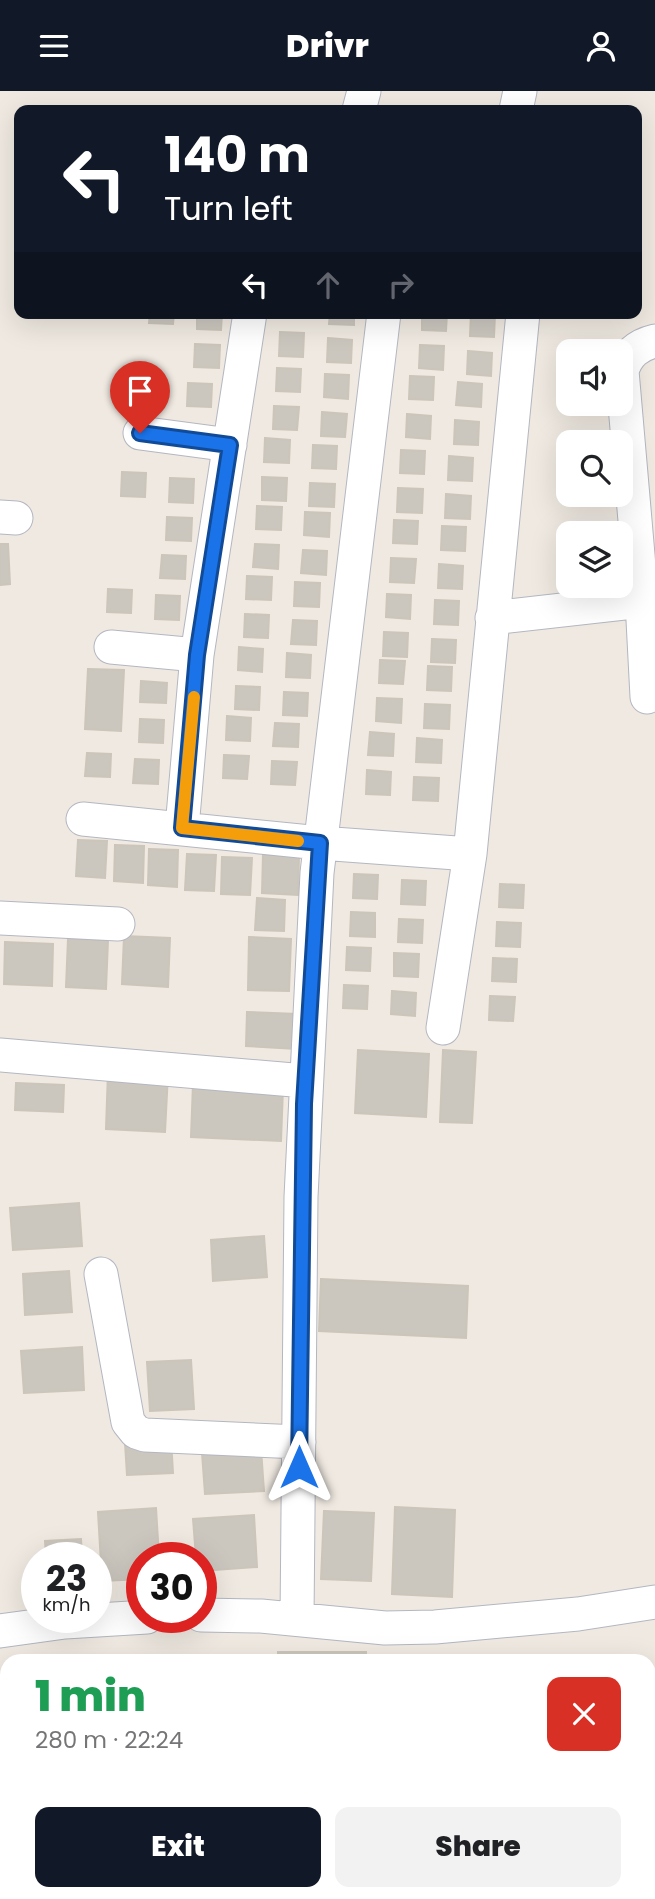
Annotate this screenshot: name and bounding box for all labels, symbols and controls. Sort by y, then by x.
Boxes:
text: Drivr [286,23,369,68]
icon: menu [35,27,73,65]
icon: person [582,27,620,65]
text: 140 m [164,121,310,189]
icon: left [49,133,140,224]
text: Turn left [164,186,293,231]
icon: left [236,266,274,304]
icon: ahead [309,266,347,304]
icon: right [382,266,420,304]
map controls [556,339,633,598]
button: sound [556,339,633,416]
pin [110,361,170,433]
icon: arrive [121,372,159,410]
button: search [556,430,633,507]
button: layers [556,521,633,598]
position arrow [262,1430,336,1504]
speed limit sign: 30 [126,1542,217,1633]
text: 23 [46,1554,87,1603]
text: km/h [43,1592,90,1617]
text: 1 min [35,1667,146,1726]
button: close [547,1677,621,1751]
text: 280 m · 22:24 [35,1724,183,1756]
button: Exit [35,1807,321,1887]
button: Share [335,1807,621,1887]

